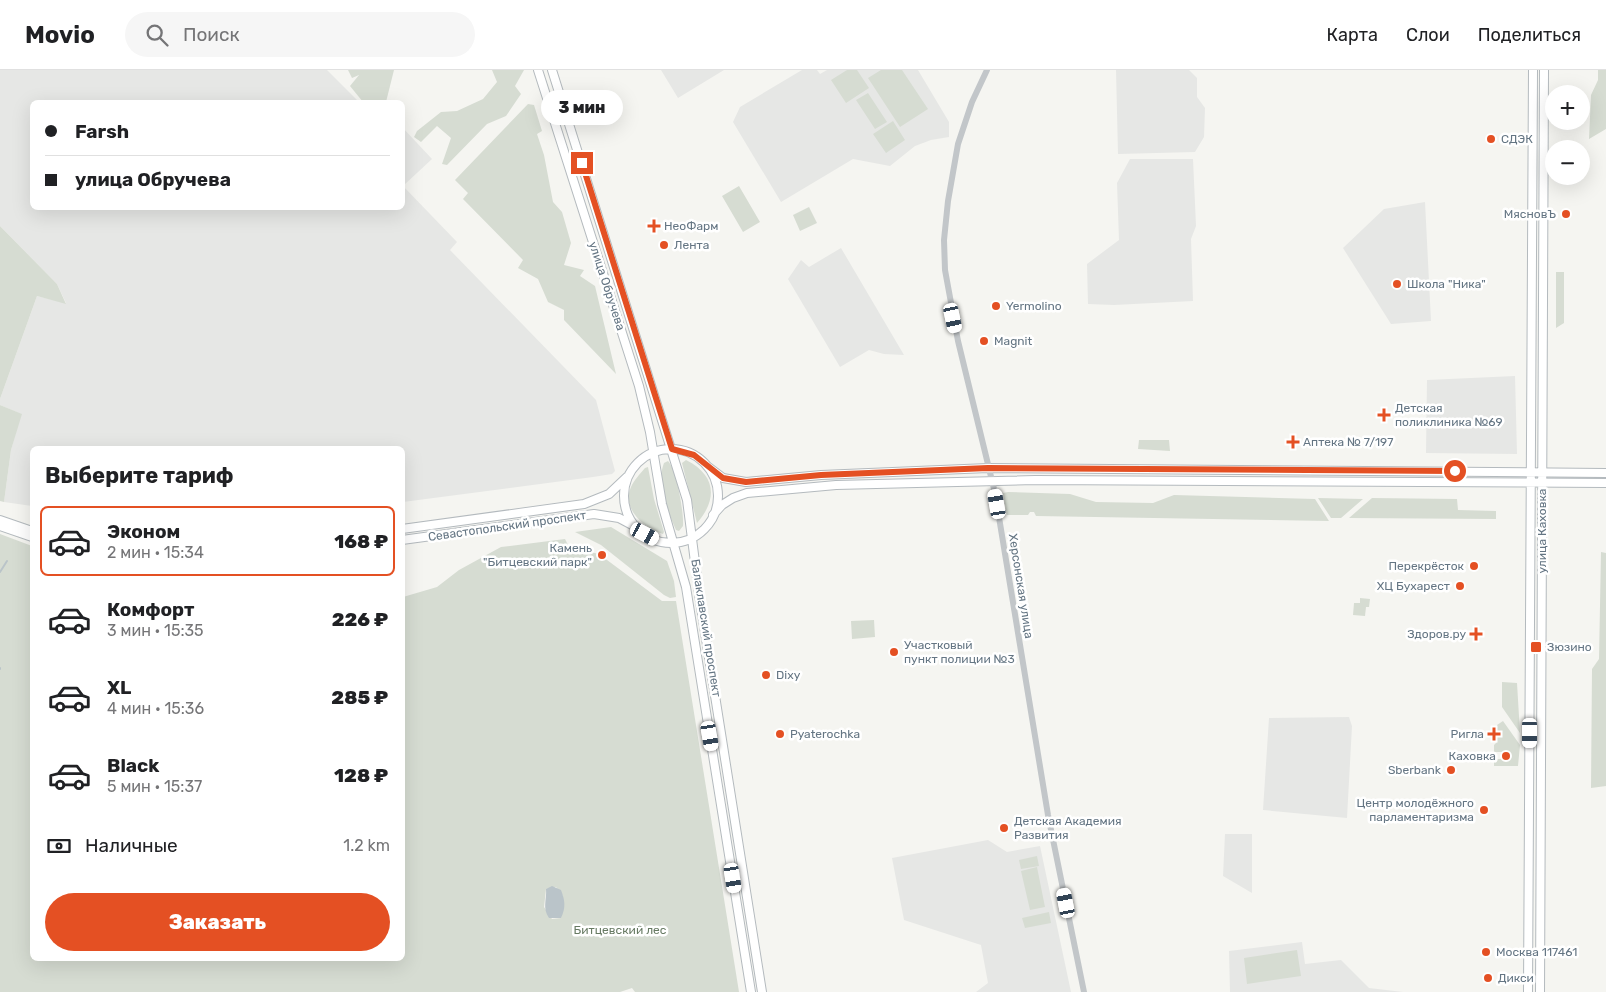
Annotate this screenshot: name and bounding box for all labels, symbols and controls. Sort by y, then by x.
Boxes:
search box [125,12,475,57]
text: Movio [25,21,95,49]
icon: search [143,21,171,49]
text: Поиск [183,23,240,46]
text: Карта [1327,24,1378,46]
text: Слои [1406,24,1450,46]
text: Поделиться [1478,24,1581,46]
map controls [1545,85,1590,185]
button: + [1545,85,1590,130]
callout: 3 мин [541,91,623,126]
text: 3 мин [559,98,605,117]
text: Farsh [75,120,129,143]
place label: СДЭК [1501,132,1533,146]
marker: СДЭК [1485,133,1497,145]
button: − [1545,140,1590,185]
route end [571,152,593,174]
text: улица Обручева [75,168,231,191]
place label: МясновЪ [1504,207,1556,221]
marker: МясновЪ [1560,208,1572,220]
place label: НеоФарм [664,219,718,233]
marker: НеоФарм [648,220,660,232]
place label: Лента [674,238,709,252]
marker: Лента [658,239,670,251]
street label: улица Обручева [586,240,628,332]
place label: Школа "Ника" [1407,277,1486,291]
marker: Школа "Ника" [1391,278,1403,290]
place label: Yermolino [1006,299,1062,313]
marker: Yermolino [990,300,1002,312]
car [942,302,963,334]
place label: Magnit [994,334,1032,348]
marker: Magnit [978,335,990,347]
place label: Детская поликлиника №69 [1395,401,1503,429]
marker: Детская поликлиника №69 [1377,408,1391,422]
place label: Аптека № 7/197 [1303,435,1393,449]
marker: Аптека № 7/197 [1287,436,1299,448]
route start [1444,460,1466,482]
text: Выберите тариф [45,462,234,489]
car [987,488,1006,520]
street label: улица Каховка [1535,489,1549,573]
street label: Севастопольский проспект [427,508,587,544]
icon: car [47,519,92,564]
text: Эконом [107,520,180,543]
car [628,520,661,548]
text: 168 ₽ [334,530,388,553]
street label: Херсонская улица [1006,533,1036,639]
place label: Камень "Битцевский парк" [483,541,592,569]
text: 2 мин · 15:34 [107,543,204,562]
marker: Камень "Битцевский парк" [596,549,608,561]
street label: Балаклавский проспект [688,558,724,698]
place label: Перекрёсток [1388,559,1465,573]
marker: Перекрёсток [1468,560,1480,572]
place label: ХЦ Бухарест [1377,579,1450,593]
marker: ХЦ Бухарест [1454,580,1466,592]
icon: car [47,597,92,642]
text: Комфорт [107,598,194,621]
text: 226 ₽ [332,608,388,631]
text: 3 мин · 15:35 [107,621,204,640]
place label: Здоров.ру [1407,627,1466,641]
marker: Здоров.ру [1470,628,1482,640]
place label: Участковый пункт полиции №3 [904,638,1015,666]
marker: Зюзино [1529,640,1543,654]
place label: Зюзино [1547,640,1592,654]
marker: Участковый пункт полиции №3 [888,646,900,658]
place label: Dixy [776,668,801,682]
marker: Dixy [760,669,772,681]
icon: car [47,675,92,720]
text: XL [107,676,131,699]
text: 285 ₽ [331,686,388,709]
text: 4 мин · 15:36 [107,699,204,718]
car [1522,718,1537,748]
car [700,720,719,752]
place label: Pyaterochka [790,727,860,741]
place label: Ригла [1451,727,1484,741]
marker: Pyaterochka [774,728,786,740]
marker: Ригла [1488,728,1500,740]
place label: Каховка [1449,749,1496,763]
marker: Каховка [1500,750,1512,762]
icon: car [47,753,92,798]
text: Black [107,754,159,777]
place label: Sberbank [1388,763,1442,777]
text: 128 ₽ [334,764,388,787]
marker: Sberbank [1445,764,1457,776]
text: 5 мин · 15:37 [107,777,202,796]
place label: Центр молодёжного парламентаризма [1357,796,1474,824]
marker: Центр молодёжного парламентаризма [1478,804,1490,816]
place label: Детская Академия Развития [1014,814,1122,842]
marker: Детская Академия Развития [998,822,1010,834]
icon: cash [45,832,73,860]
text: Наличные [85,834,178,857]
text: 1.2 km [343,836,390,855]
car [723,862,742,894]
car [1055,887,1076,919]
button: Заказать [45,893,390,951]
park label: Битцевский лес [574,923,667,937]
place label: Москва 117461 [1496,945,1577,959]
marker: Москва 117461 [1480,946,1492,958]
place label: Дикси [1498,971,1534,985]
marker: Дикси [1482,972,1494,984]

